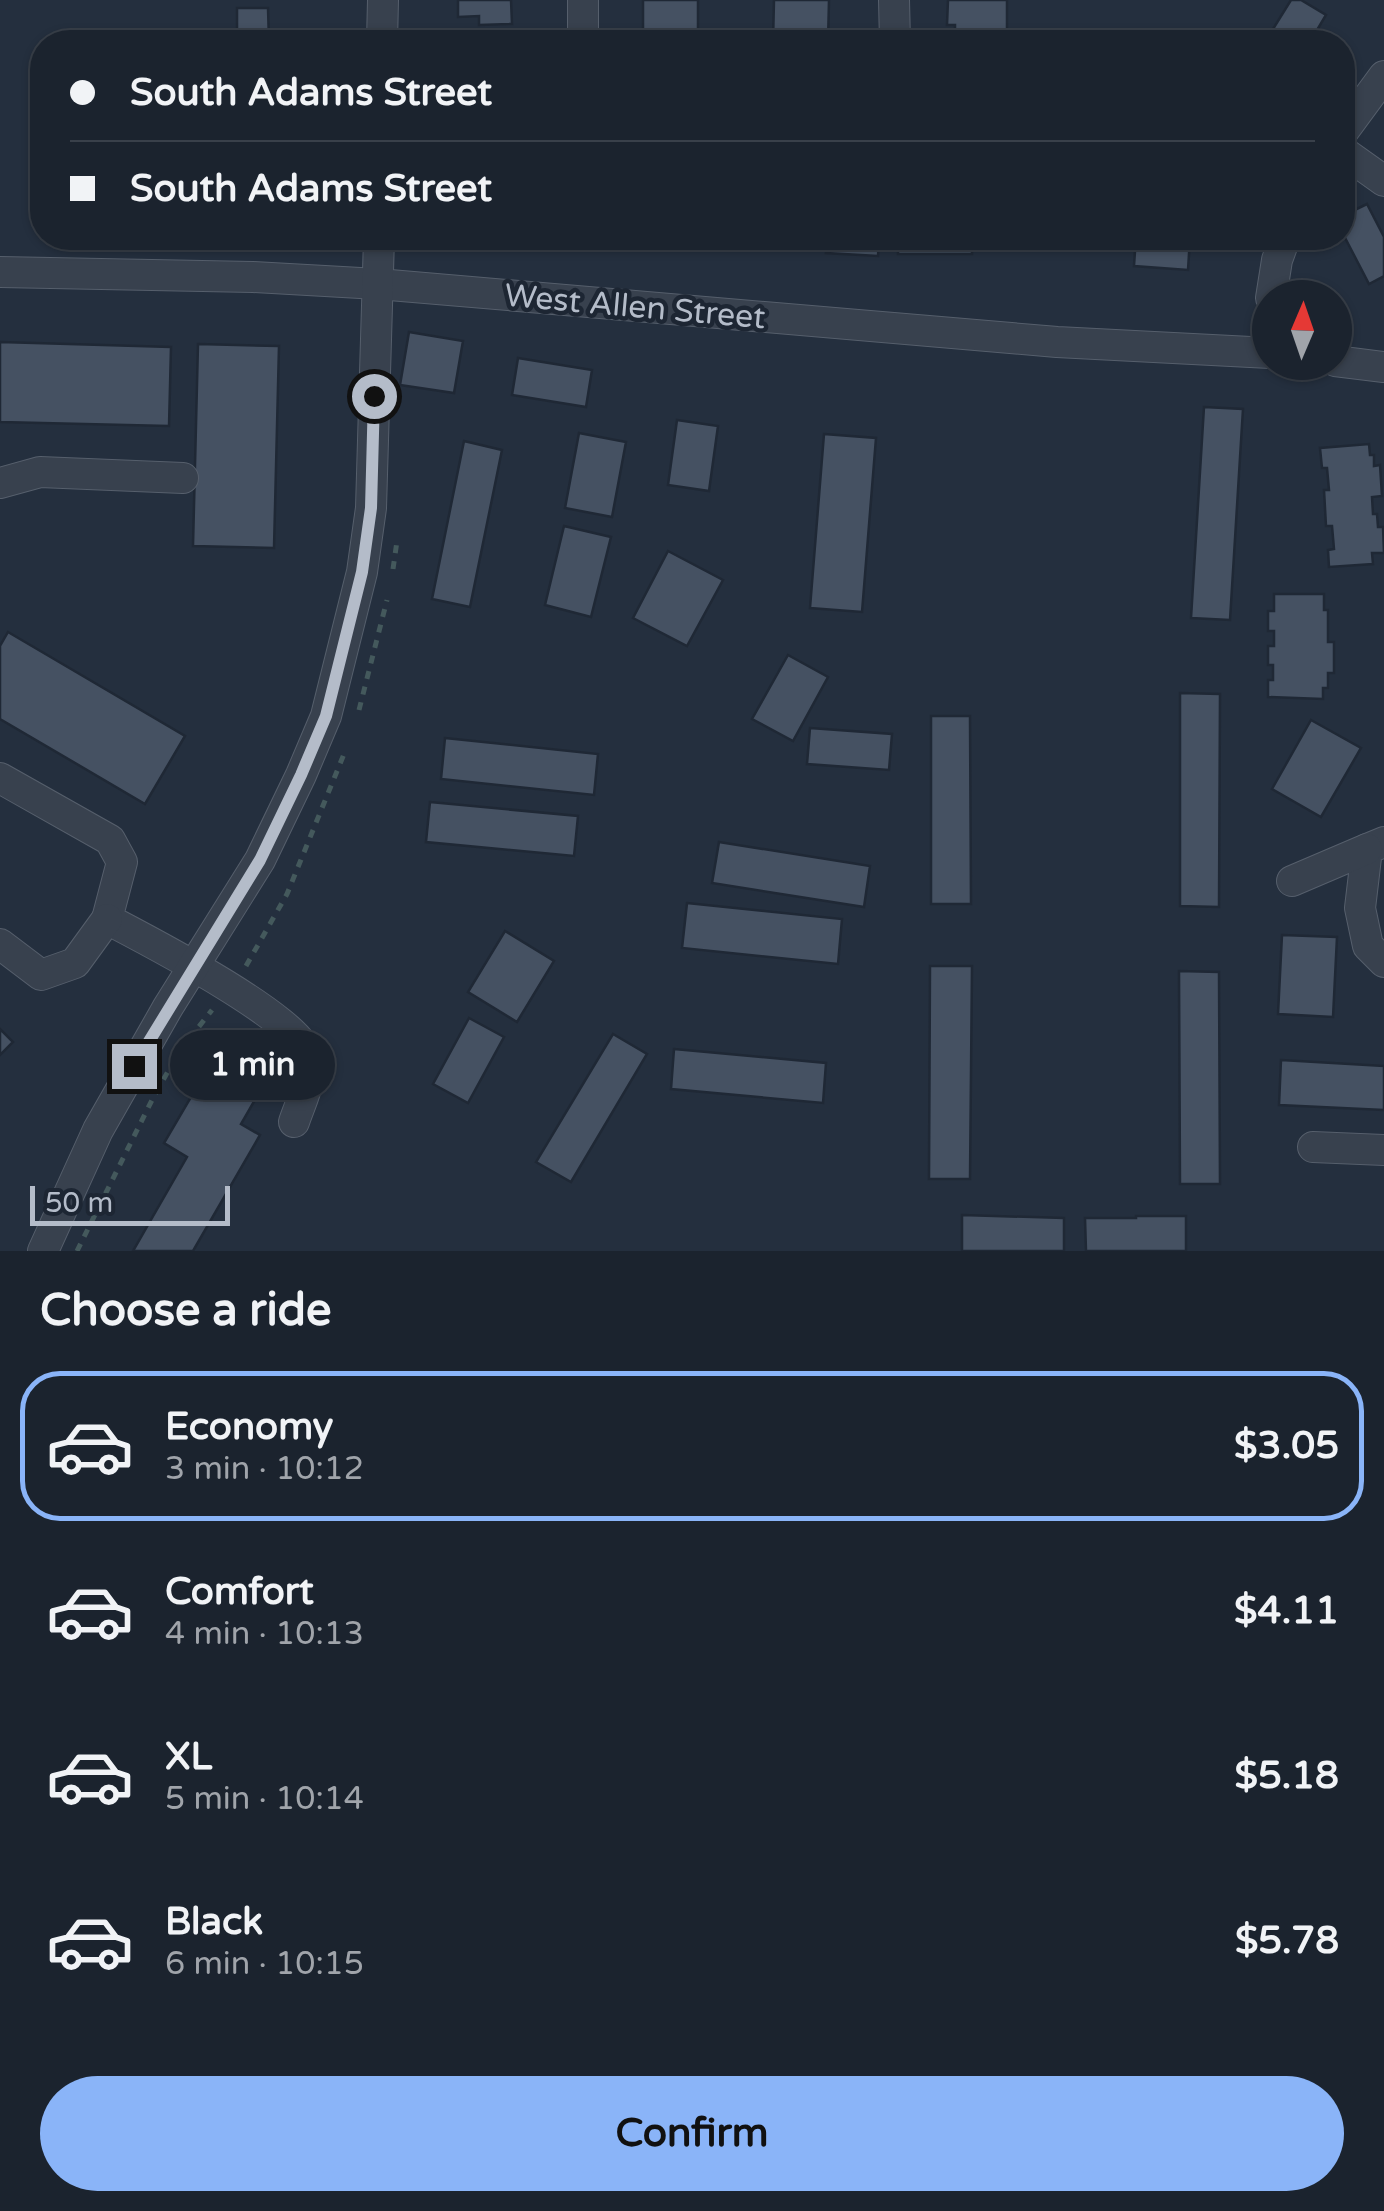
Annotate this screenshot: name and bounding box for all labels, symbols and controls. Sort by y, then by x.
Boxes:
text: South Adams Street [130,70,492,116]
text: South Adams Street [130,166,492,212]
street label: West Allen Street [503,277,767,337]
north arrow [1252,280,1352,380]
map controls [1252,280,1352,380]
route start [352,374,397,419]
callout: 1 min [169,1031,334,1101]
route end [112,1044,157,1089]
text: 1 min [210,1046,295,1084]
scale bar [30,1181,230,1226]
text: 50 m [45,1186,113,1220]
text: Choose a ride [40,1284,331,1338]
icon: car [45,1401,135,1491]
text: Economy [165,1404,333,1450]
text: $3.05 [1234,1423,1339,1469]
text: 3 min · 10:12 [165,1450,364,1488]
icon: car [45,1566,135,1656]
text: Comfort [165,1569,314,1615]
text: $4.11 [1234,1588,1339,1634]
text: 4 min · 10:13 [165,1615,364,1653]
icon: car [45,1731,135,1821]
text: XL [165,1734,212,1780]
text: $5.18 [1234,1753,1339,1799]
text: 5 min · 10:14 [165,1780,364,1818]
icon: car [45,1896,135,1986]
text: Black [165,1899,263,1945]
text: $5.78 [1235,1918,1339,1964]
text: 6 min · 10:15 [165,1945,364,1983]
button: Confirm [40,2076,1344,2191]

